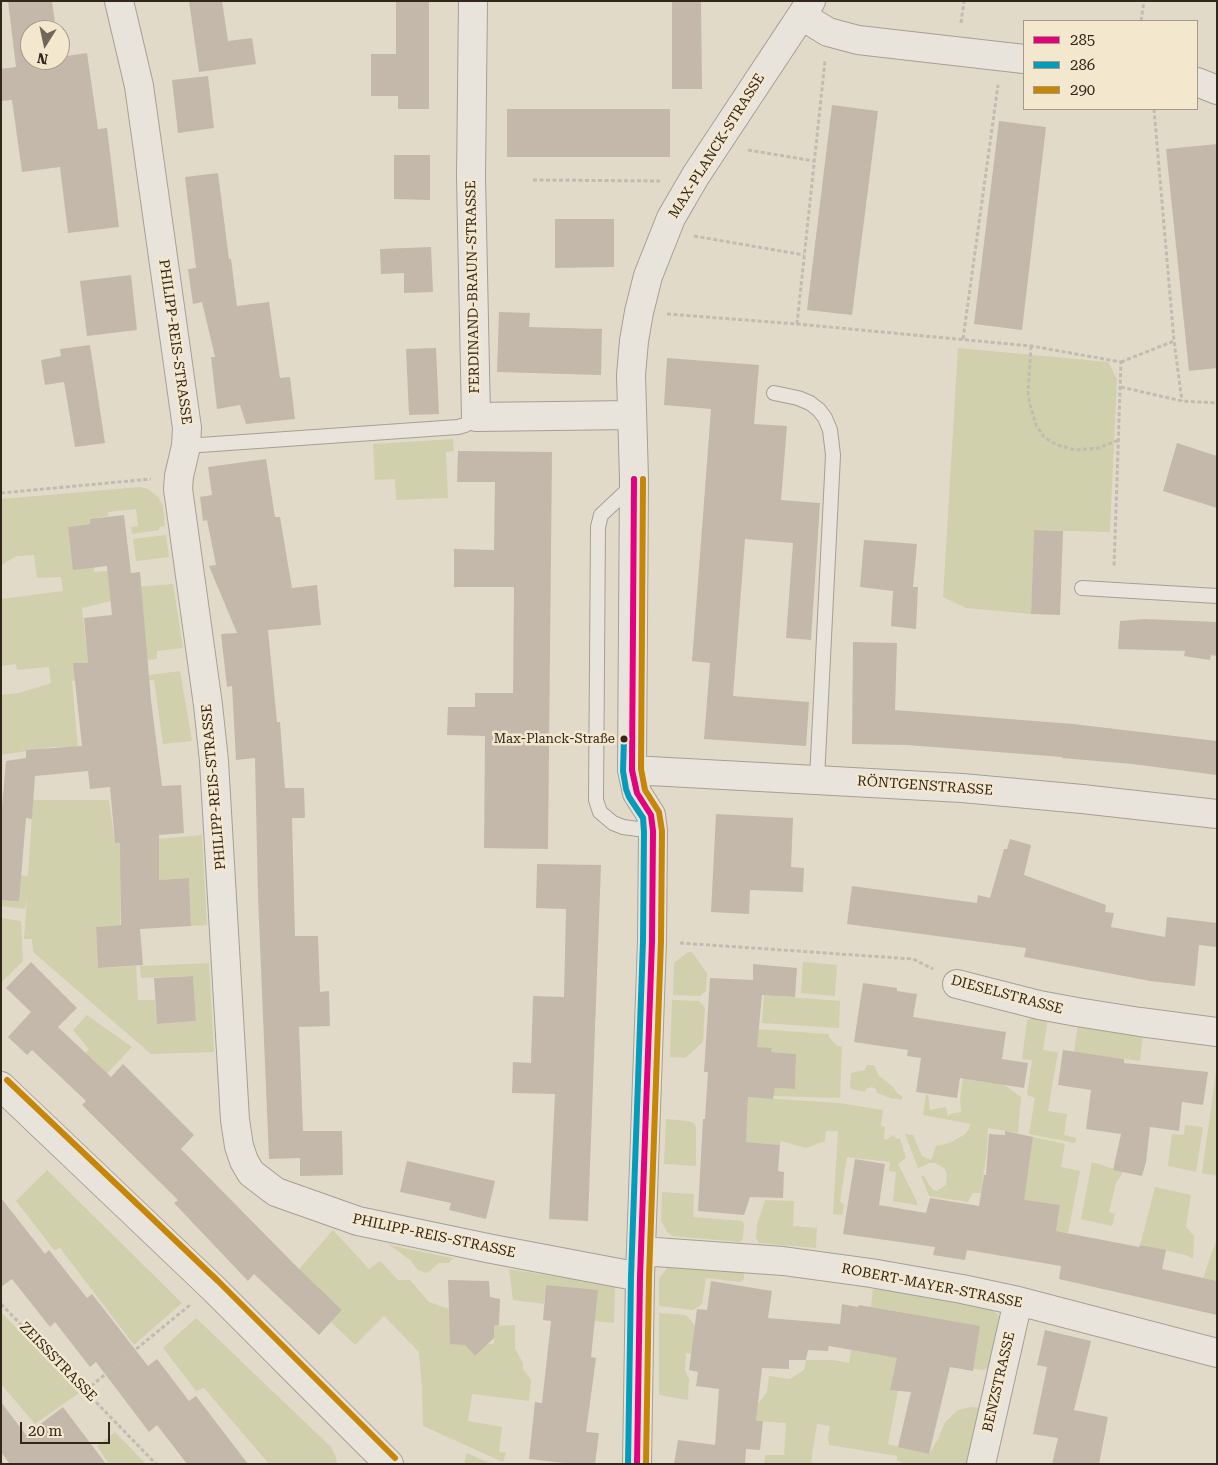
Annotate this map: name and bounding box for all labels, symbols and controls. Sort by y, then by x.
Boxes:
north arrow [20,20,70,70]
legend [1023,20,1198,110]
text: 285 [1070,31,1095,49]
text: N [36,50,49,68]
text: 286 [1070,56,1095,74]
street label: MAX-PLANCK-STRASSE [665,71,769,221]
text: 290 [1070,81,1095,99]
street label: FERDINAND-BRAUN-STRASSE [463,180,483,394]
street label: PHILIPP-REIS-STRASSE [155,258,195,426]
street label: PHILIPP-REIS-STRASSE [198,703,230,871]
place label: Max-Planck-Straße [494,731,615,747]
marker: Max-Planck-Straße [619,734,629,744]
street label: RÖNTGENSTRASSE [857,773,993,799]
street label: DIESELSTRASSE [949,972,1065,1018]
street label: PHILIPP-REIS-STRASSE [351,1210,517,1262]
street label: ROBERT-MAYER-STRASSE [840,1260,1024,1312]
street label: ZEISSSTRASSE [16,1319,100,1405]
street label: BENZSTRASSE [979,1330,1019,1434]
scale bar [22,1412,112,1444]
text: 20 m [28,1422,62,1440]

